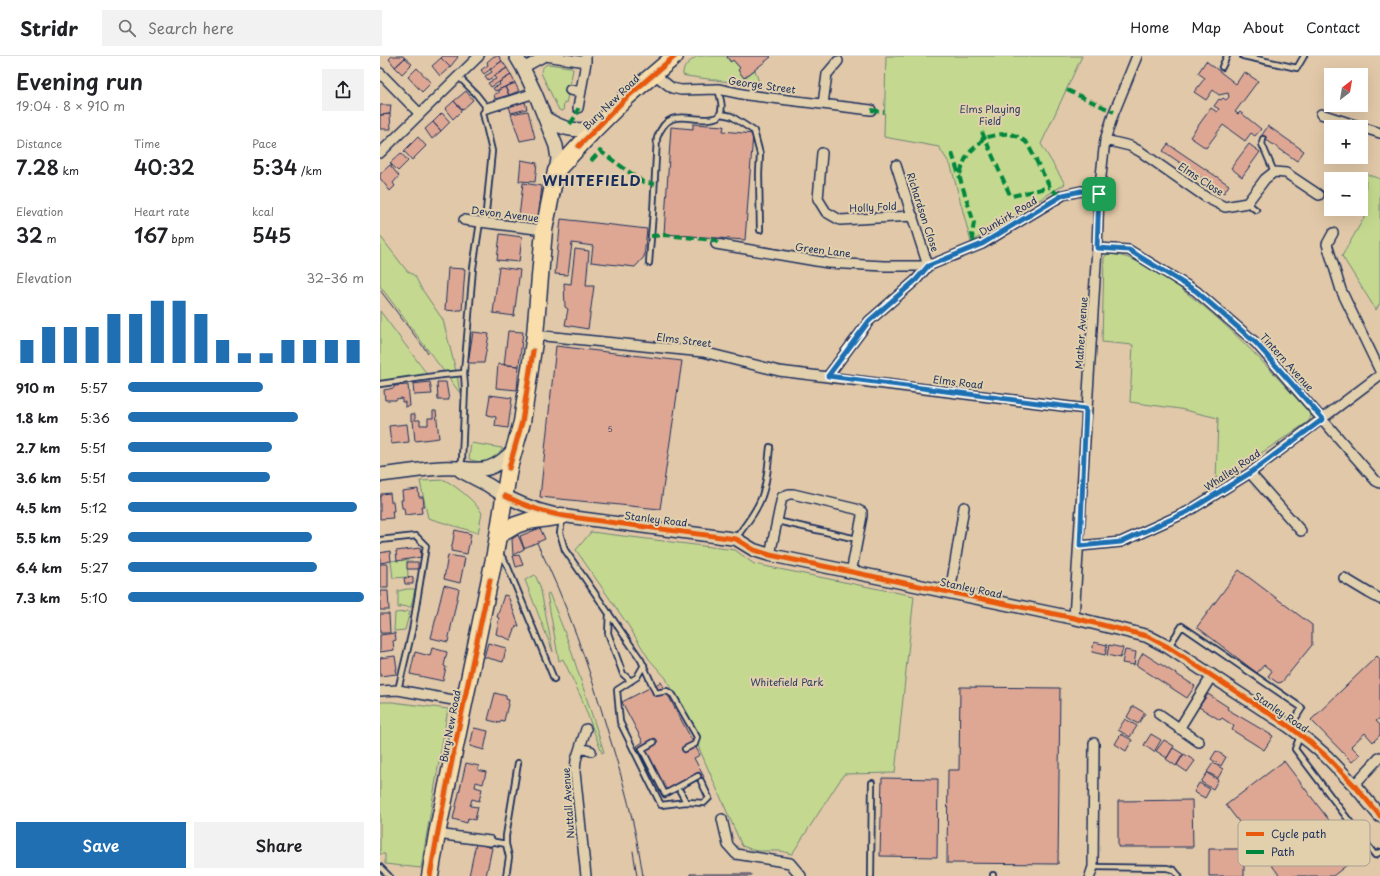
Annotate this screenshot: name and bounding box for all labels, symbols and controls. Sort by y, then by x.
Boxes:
search box [102,10,382,46]
text: Stridr [20,14,78,42]
text: Search here [148,16,234,39]
icon: search [116,17,138,39]
text: Home [1130,17,1169,38]
text: Map [1191,17,1221,38]
text: About [1243,17,1284,38]
text: Contact [1306,17,1360,38]
text: Evening run [16,64,143,97]
north arrow [1324,68,1368,112]
map controls [1324,68,1368,216]
button: share [322,69,364,111]
street label: Bury New Road [579,71,642,133]
street label: George Street [727,72,797,97]
text: 19:04 · 8 × 910 m [16,96,125,115]
park label: Elms Playing Field [959,101,1021,128]
button: + [1324,120,1368,164]
text: Distance [16,135,62,152]
text: Time [134,135,160,152]
text: Pace [252,135,277,152]
text: 7.28 [16,152,59,182]
text: 40:32 [134,152,195,182]
text: 5:34 [252,152,297,182]
street label: Elms Close [1176,158,1227,199]
text: km [59,162,79,179]
text: /km [297,162,322,179]
district label: WHITEFIELD [542,170,642,191]
street label: Richardson Close [904,170,943,253]
button: − [1324,172,1368,216]
pin [1082,177,1116,211]
icon: arrive [1088,183,1110,205]
street label: Dunkirk Road [976,192,1040,239]
street label: Holly Fold [849,198,897,216]
street label: Devon Avenue [470,202,540,225]
text: Elevation [16,203,63,220]
text: Heart rate [134,203,190,220]
text: kcal [252,203,274,220]
text: 32 [16,220,43,250]
text: 167 [134,220,168,250]
text: 545 [252,220,291,250]
text: m [43,230,56,247]
text: bpm [168,230,194,247]
street label: Green Lane [794,239,852,260]
text: Elevation [16,268,72,287]
text: 32–36 m [307,268,364,287]
street label: Mather Avenue [1070,296,1091,370]
street label: Elms Street [656,329,713,350]
street label: Tintern Avenue [1257,329,1318,395]
street label: Elms Road [932,371,984,392]
text: 910 m [16,378,55,397]
text: 5:57 [80,378,108,397]
text: 1.8 km [16,408,58,427]
text: 5:36 [80,408,110,427]
house number: 5 [607,423,613,435]
text: 2.7 km [16,438,60,457]
text: 5:51 [80,438,106,457]
street label: Whalley Road [1200,445,1264,495]
text: 3.6 km [16,468,61,487]
text: 5:51 [80,468,106,487]
text: 4.5 km [16,498,61,517]
text: 5:12 [80,498,107,517]
street label: Stanley Road [624,507,689,531]
text: 5.5 km [16,528,61,547]
text: 5:29 [80,528,109,547]
text: 6.4 km [16,558,62,577]
text: 5:27 [80,558,108,577]
street label: Stanley Road [938,574,1004,602]
text: 7.3 km [16,588,60,607]
text: 5:10 [80,588,107,607]
park label: Whitefield Park [751,674,823,689]
street label: Bury New Road [435,688,464,763]
street label: Stanley Road [1250,688,1312,736]
street label: Nuttall Avenue [558,766,577,839]
legend [1238,820,1370,866]
button: Save [16,822,186,868]
button: Share [194,822,364,868]
text: Cycle path [1271,825,1326,842]
text: Path [1271,843,1295,860]

